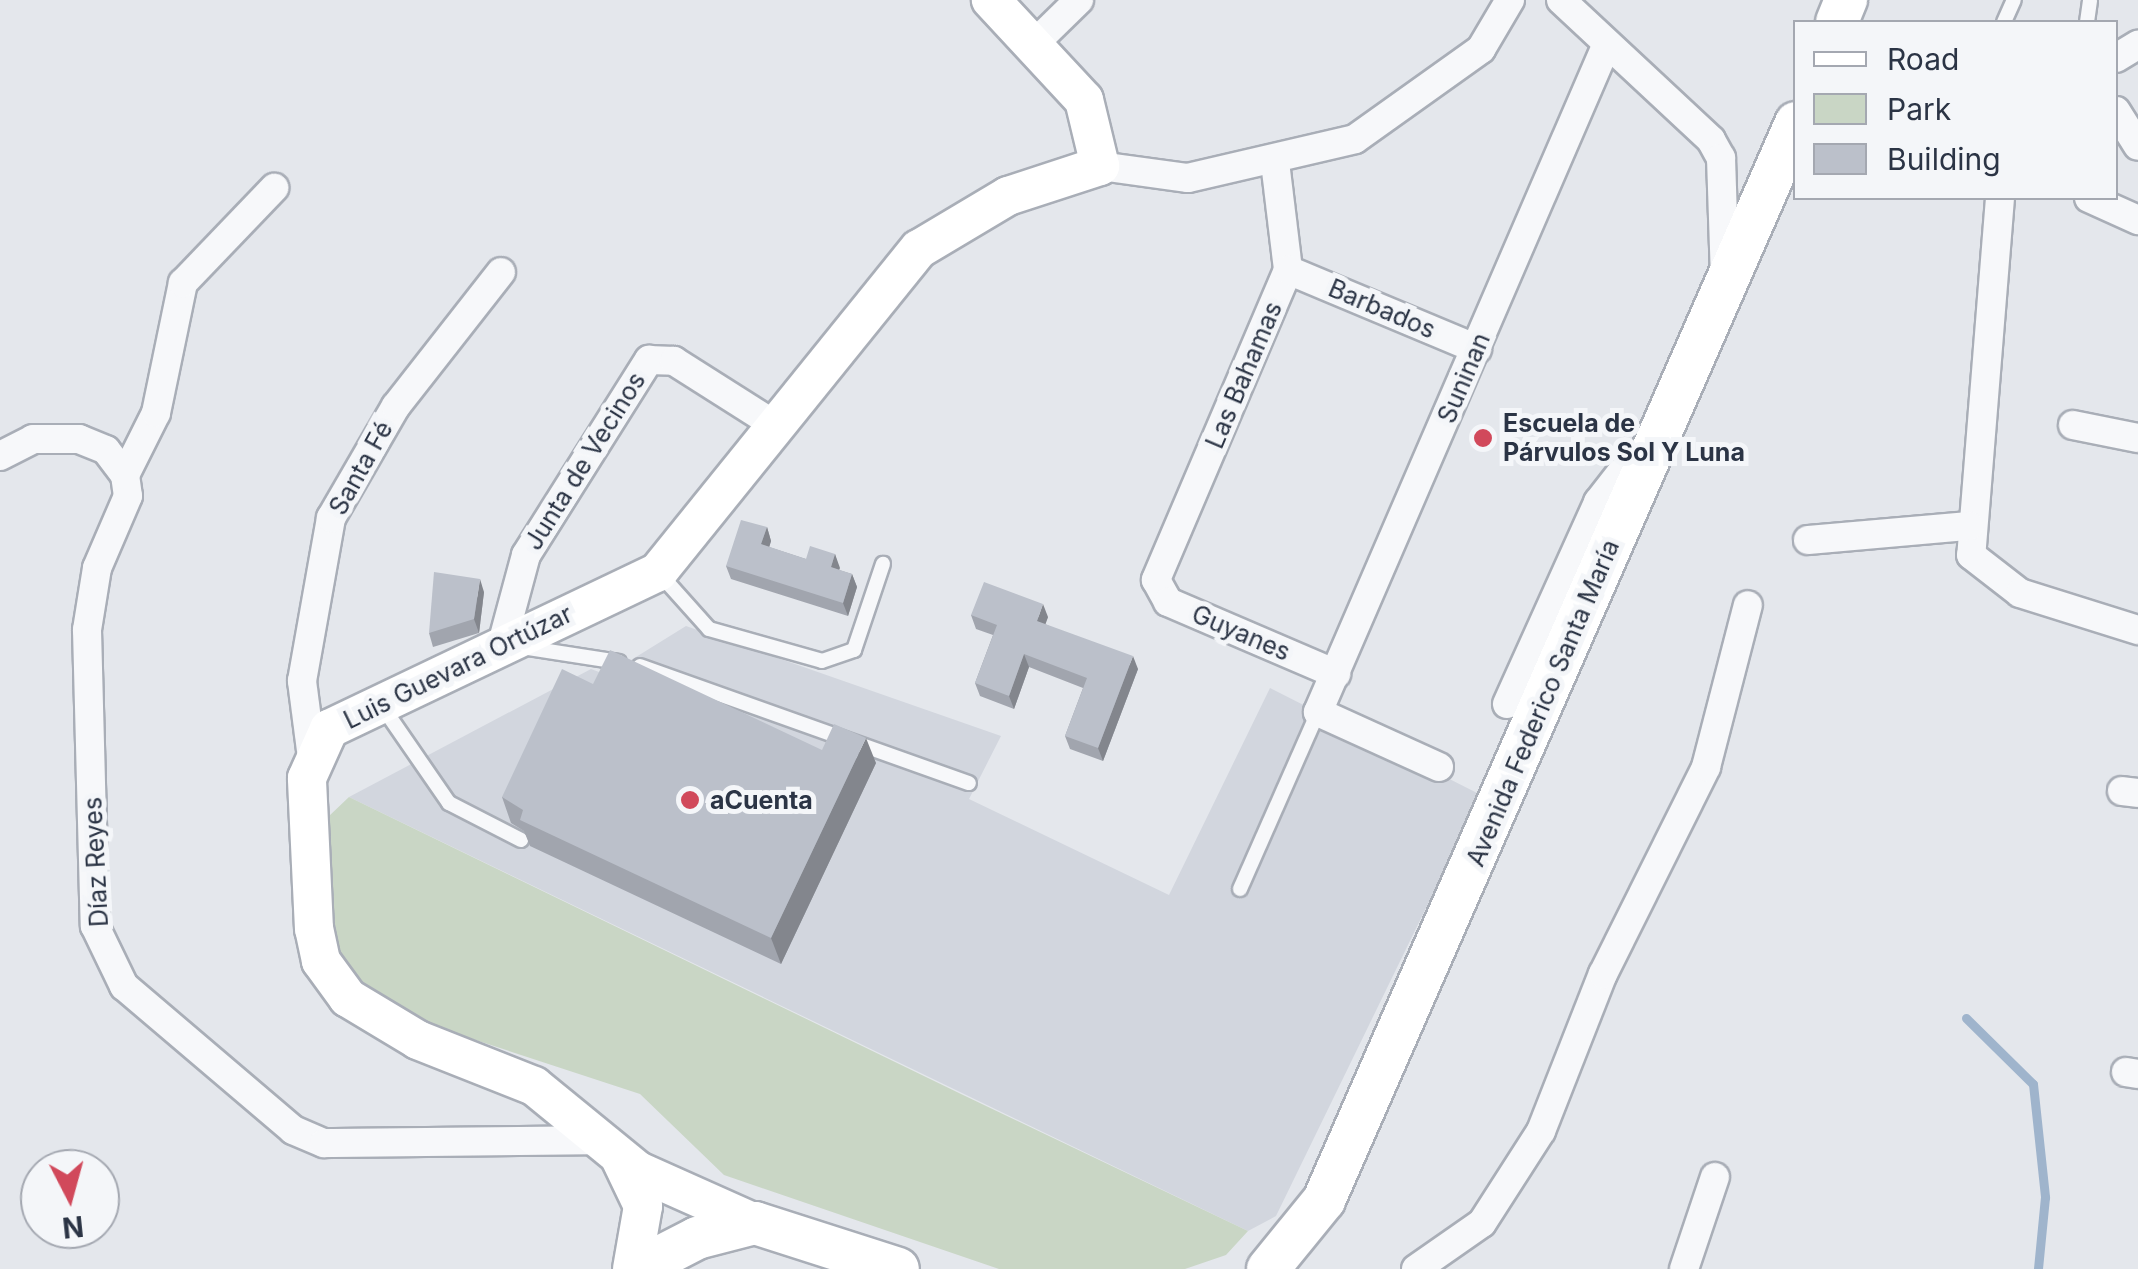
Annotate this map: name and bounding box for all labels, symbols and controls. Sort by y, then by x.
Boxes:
legend [1793,20,2118,200]
text: Road [1887,41,1959,77]
text: Park [1887,91,1951,127]
text: Building [1887,141,2001,177]
street label: Barbados [1324,273,1440,345]
street label: Las Bahamas [1200,297,1288,453]
street label: Suninan [1432,328,1496,428]
street label: Junta de Vecinos [518,367,652,555]
place label: Escuela de Párvulos Sol Y Luna [1503,409,1745,468]
street label: Santa Fé [323,416,399,520]
marker: Escuela de Párvulos Sol Y Luna [1472,427,1494,449]
street label: Avenida Federico Santa María [1460,535,1626,871]
street label: Luis Guevara Ortúzar [339,599,577,735]
street label: Guyanes [1187,599,1295,667]
place label: aCuenta [710,785,813,815]
marker: aCuenta [679,789,701,811]
street label: Díaz Reyes [78,796,114,928]
north arrow [20,1149,120,1249]
text: N [61,1209,85,1245]

